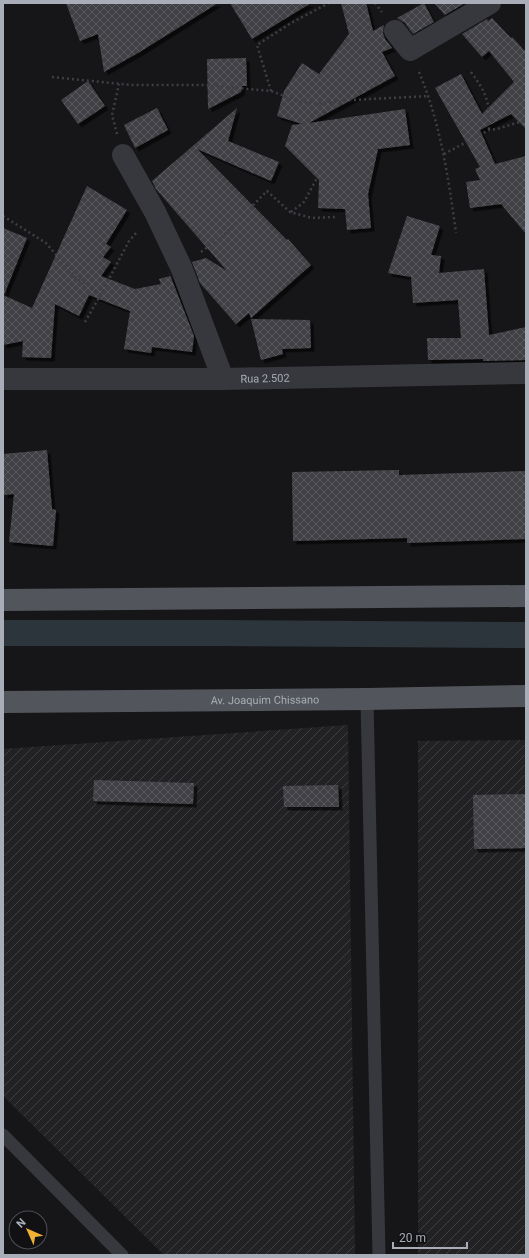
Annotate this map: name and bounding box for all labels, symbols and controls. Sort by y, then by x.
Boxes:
street label: Rua 2.502 [240,372,290,386]
street label: Av. Joaquim Chissano [211,693,319,707]
north arrow [8,1210,48,1250]
text: N [14,1216,29,1231]
scale bar [393,1224,467,1250]
text: 20 m [399,1231,426,1245]

